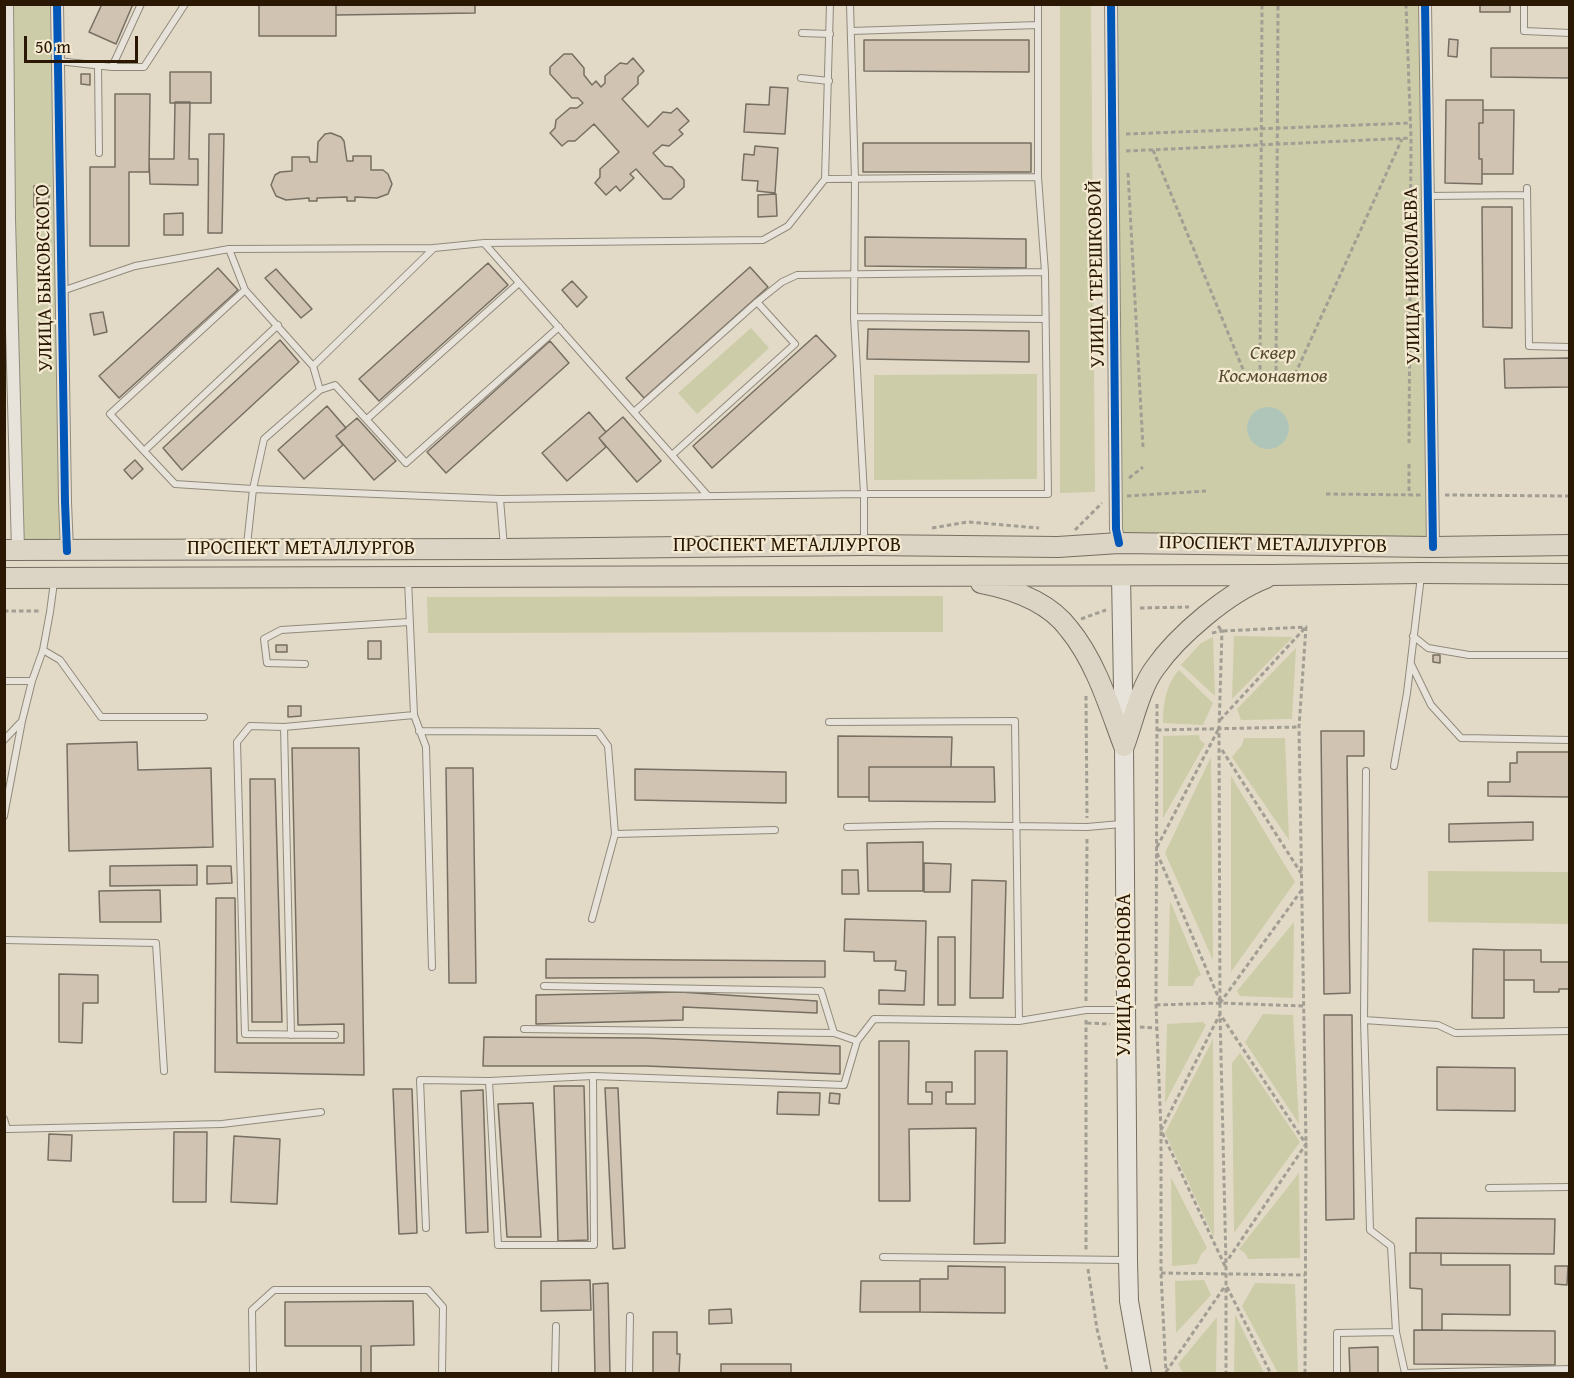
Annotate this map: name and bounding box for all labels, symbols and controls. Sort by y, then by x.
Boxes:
scale bar [27,24,141,62]
text: 50 m [35,33,71,60]
street label: УЛИЦА ТЕРЕШКОВОЙ [1083,180,1111,368]
street label: УЛИЦА БЫКОВСКОГО [31,184,59,372]
street label: УЛИЦА НИКОЛАЕВА [1399,187,1427,365]
park label: Сквер Космонавтов [1218,342,1328,389]
street label: ПРОСПЕКТ МЕТАЛЛУРГОВ [1159,531,1387,559]
street label: ПРОСПЕКТ МЕТАЛЛУРГОВ [673,534,901,558]
street label: ПРОСПЕКТ МЕТАЛЛУРГОВ [187,537,415,561]
street label: УЛИЦА ВОРОНОВА [1113,893,1137,1057]

